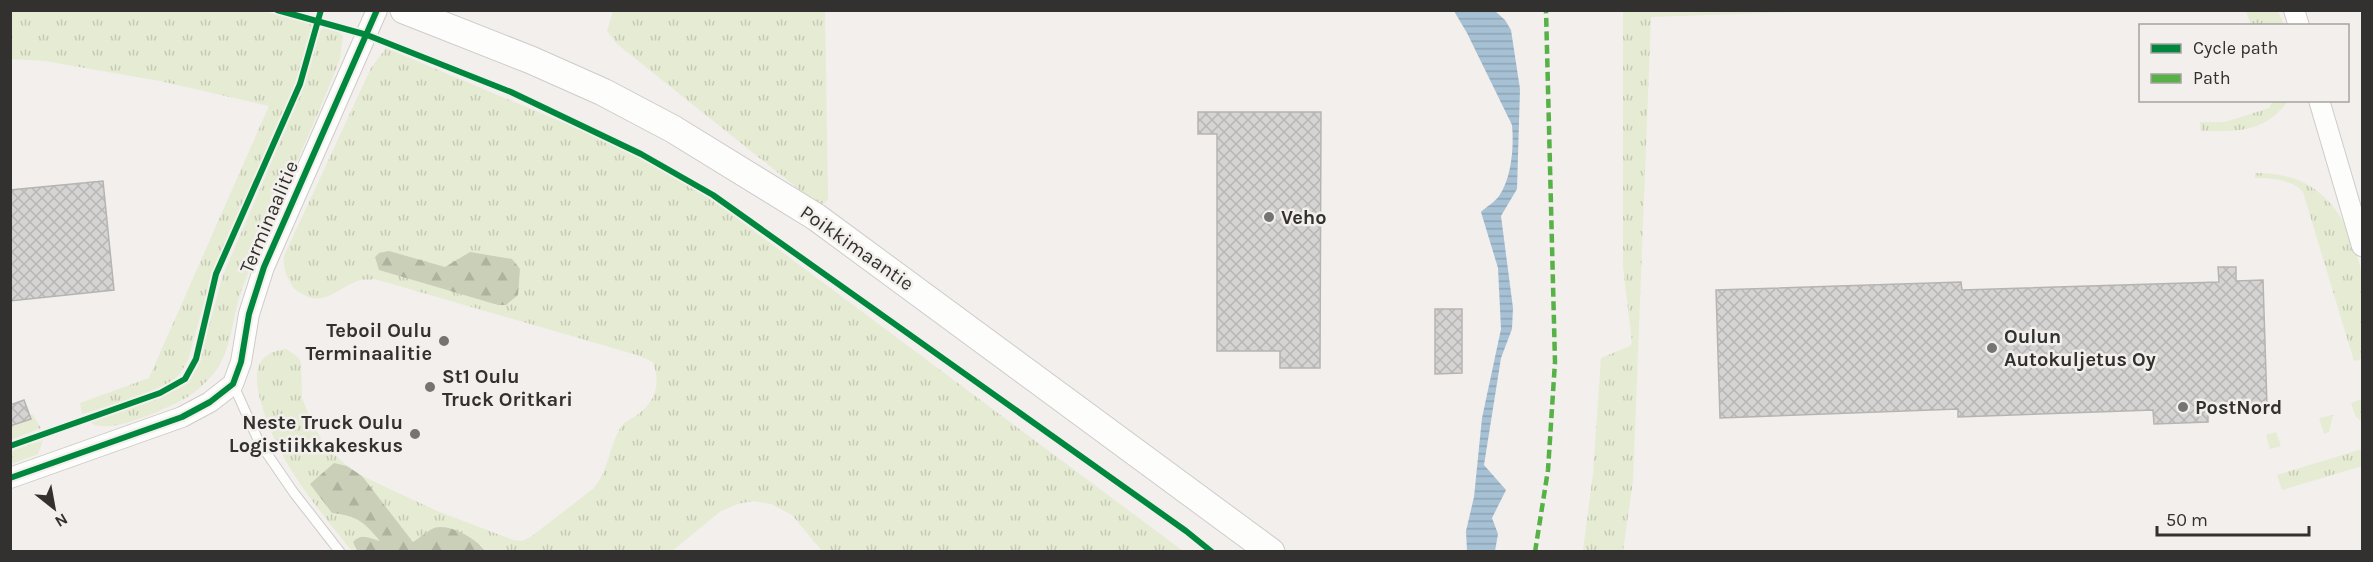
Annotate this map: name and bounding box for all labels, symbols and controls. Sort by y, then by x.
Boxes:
legend [2139,24,2349,102]
text: Cycle path [2193,37,2278,59]
text: Path [2193,67,2231,89]
street label: Terminaalitie [235,157,303,277]
street label: Poikkimaantie [796,200,918,296]
place label: Veho [1281,206,1327,229]
marker: Veho [1262,210,1276,224]
place label: Teboil Oulu Terminaalitie [305,319,432,365]
place label: Oulun Autokuljetus Oy [2004,325,2156,371]
marker: Teboil Oulu Terminaalitie [437,334,451,348]
marker: Oulun Autokuljetus Oy [1985,341,1999,355]
place label: St1 Oulu Truck Oritkari [442,365,573,411]
marker: St1 Oulu Truck Oritkari [423,380,437,394]
place label: PostNord [2195,396,2282,419]
marker: PostNord [2176,400,2190,414]
place label: Neste Truck Oulu Logistiikkakeskus [229,411,403,457]
marker: Neste Truck Oulu Logistiikkakeskus [408,427,422,441]
north arrow [24,478,84,538]
scale bar [2157,499,2308,537]
text: N [52,509,71,532]
text: 50 m [2166,509,2208,531]

